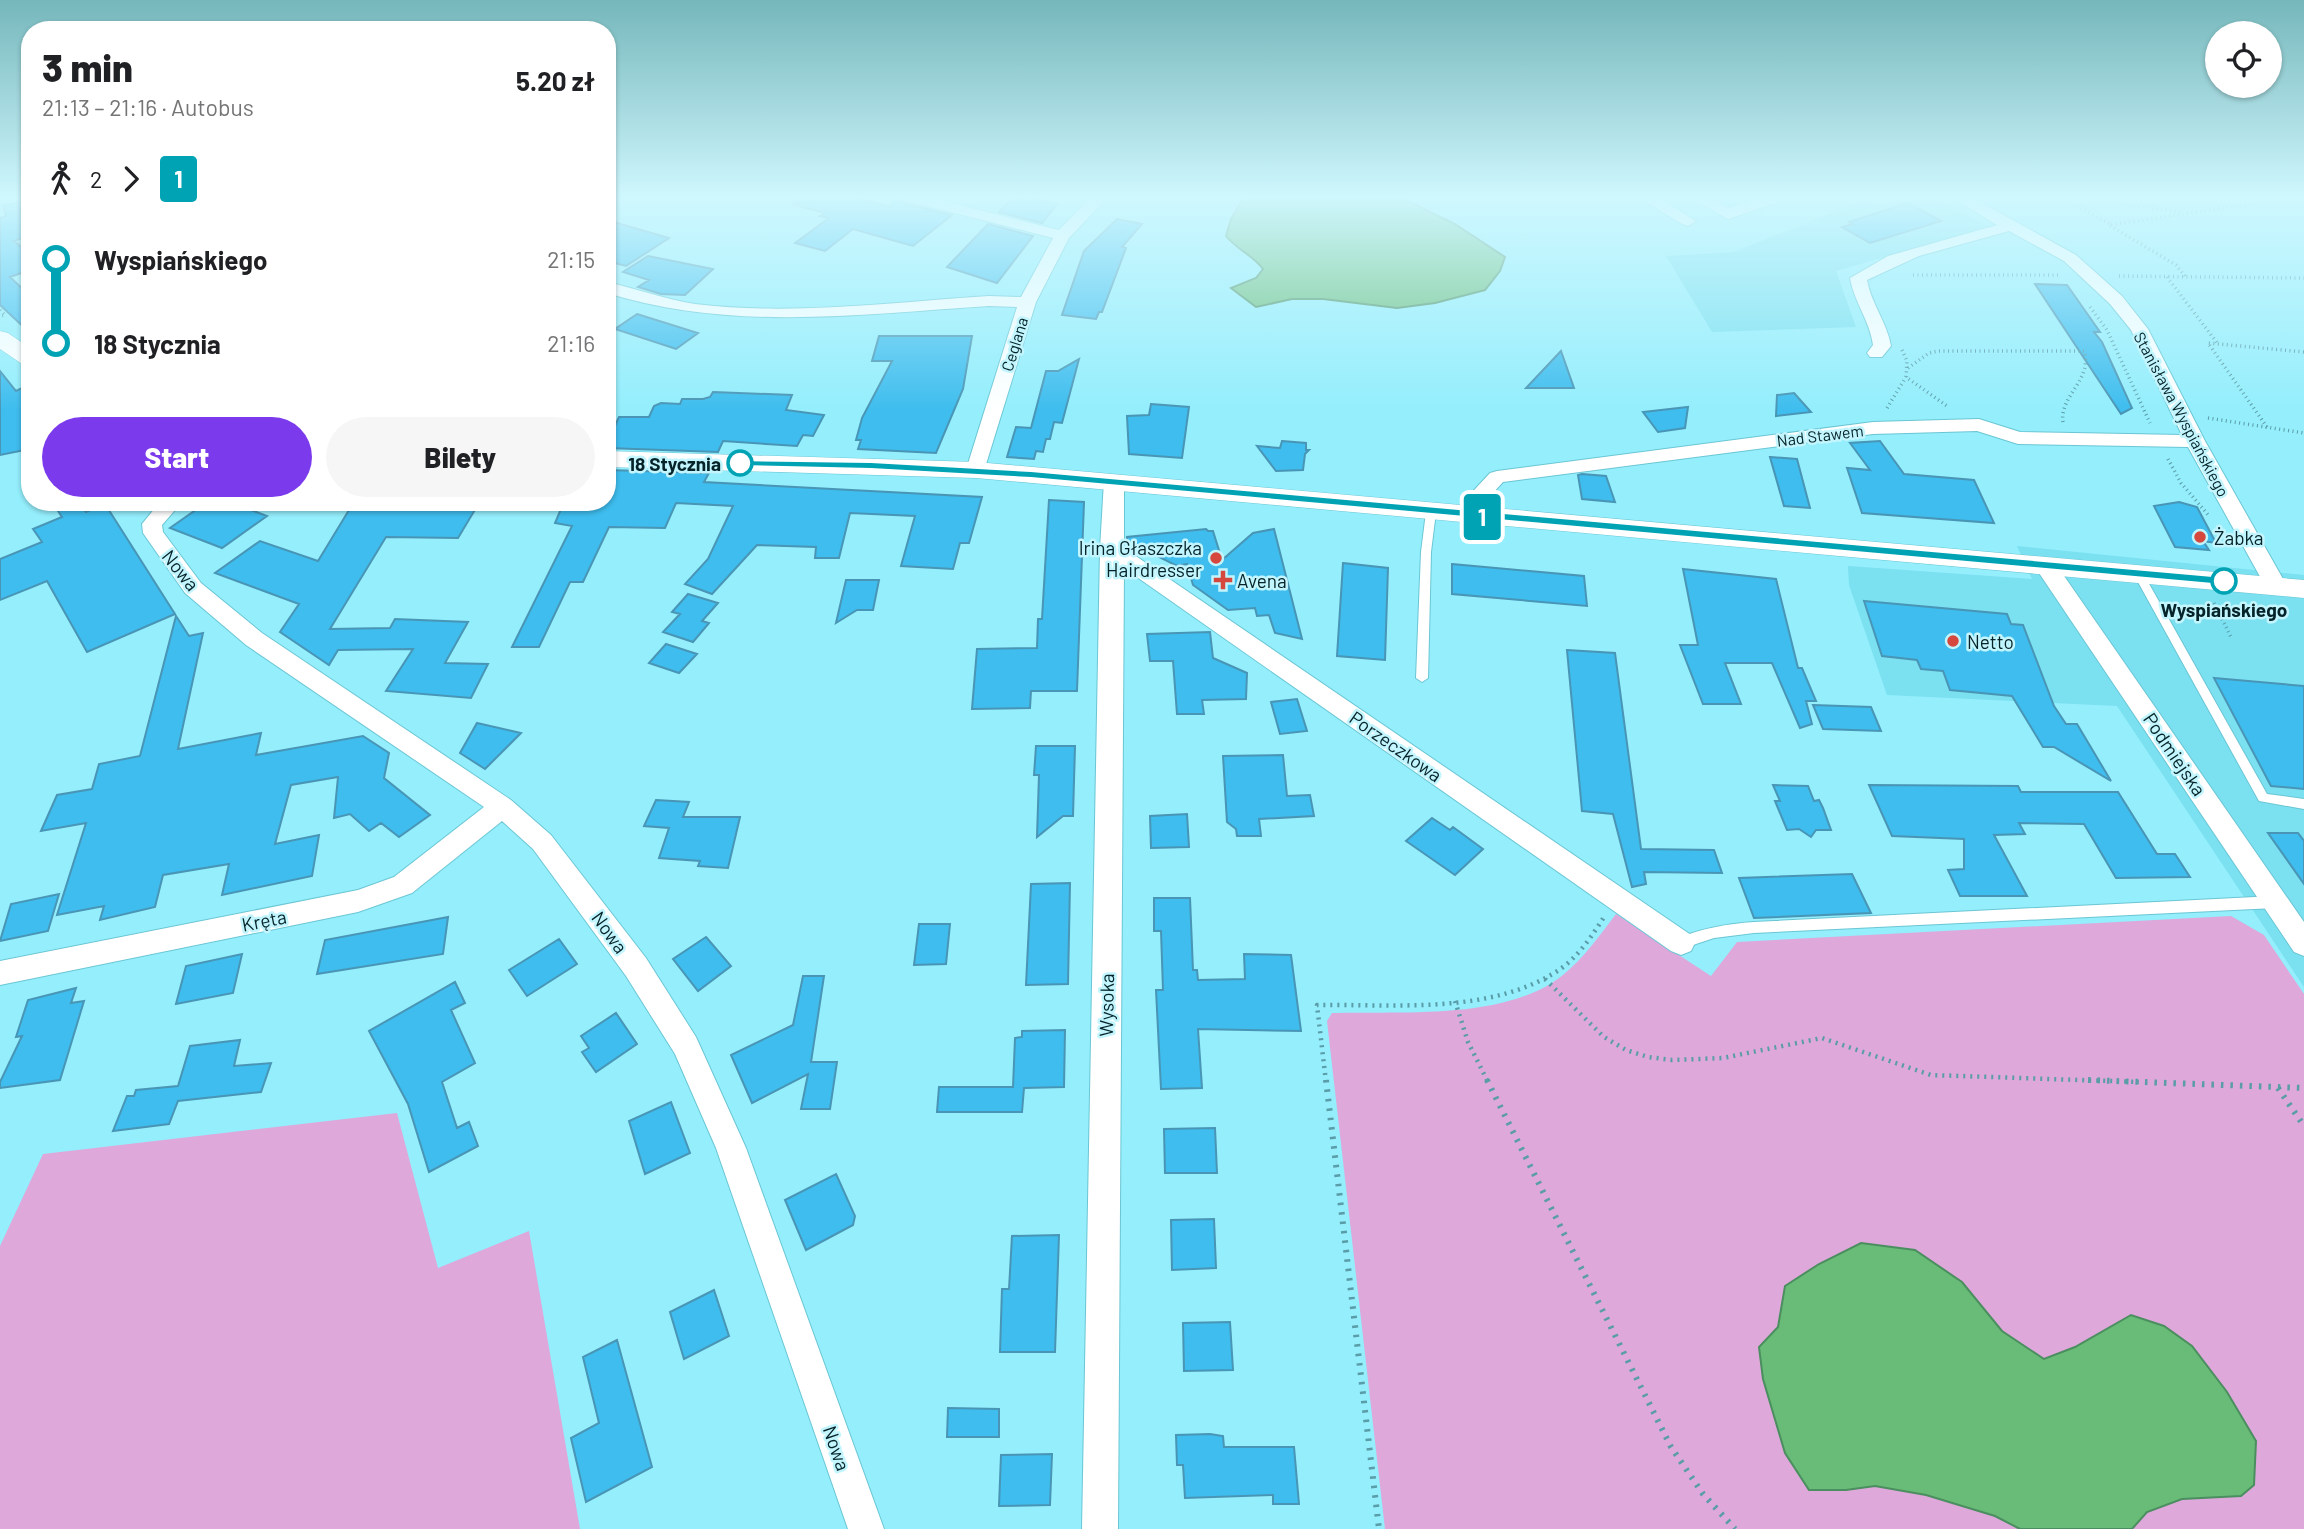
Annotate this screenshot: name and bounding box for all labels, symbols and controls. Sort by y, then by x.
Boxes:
map controls [2205,21,2282,98]
button: locate [2205,21,2282,98]
text: 3 min [42,44,133,90]
text: 5.20 zł [516,65,595,96]
text: 21:13 – 21:16 · Autobus [42,93,254,121]
icon: walk [42,160,80,198]
icon: forward [112,160,150,198]
text: 1 [174,164,183,193]
text: 2 [90,165,102,193]
text: Wyspiańskiego [94,244,268,275]
text: 21:15 [547,245,595,273]
street label: Ceglana [997,315,1031,373]
text: 18 Stycznia [94,328,221,359]
street label: Stanisława Wyspiańskiego [2130,328,2234,500]
text: 21:16 [547,329,595,357]
button: Start [42,417,312,497]
button: Bilety [326,417,595,497]
street label: Nad Stawem [1776,420,1864,450]
marker: 18 Stycznia [727,450,753,476]
place label: 18 Stycznia [628,452,721,475]
line badge: 1 [1459,494,1505,540]
text: 1 [1478,502,1486,531]
place label: Żabka [2214,526,2264,549]
marker: Żabka [2192,529,2208,545]
place label: Irina Głaszczka Hairdresser [1079,536,1202,581]
street label: Nowa [158,545,204,595]
marker: Irina Głaszczka Hairdresser [1208,550,1224,566]
marker: Wyspiańskiego [2211,568,2237,594]
place label: Avena [1237,569,1287,592]
marker: Avena [1215,572,1231,588]
place label: Wyspiańskiego [2161,598,2287,621]
place label: Netto [1967,630,2014,653]
marker: Netto [1945,633,1961,649]
street label: Porzeczkowa [1345,706,1447,786]
street label: Podmiejska [2139,708,2211,800]
street label: Kręta [240,904,288,936]
street label: Nowa [587,907,633,957]
street label: Wysoka [1094,973,1118,1037]
street label: Nowa [819,1422,855,1474]

